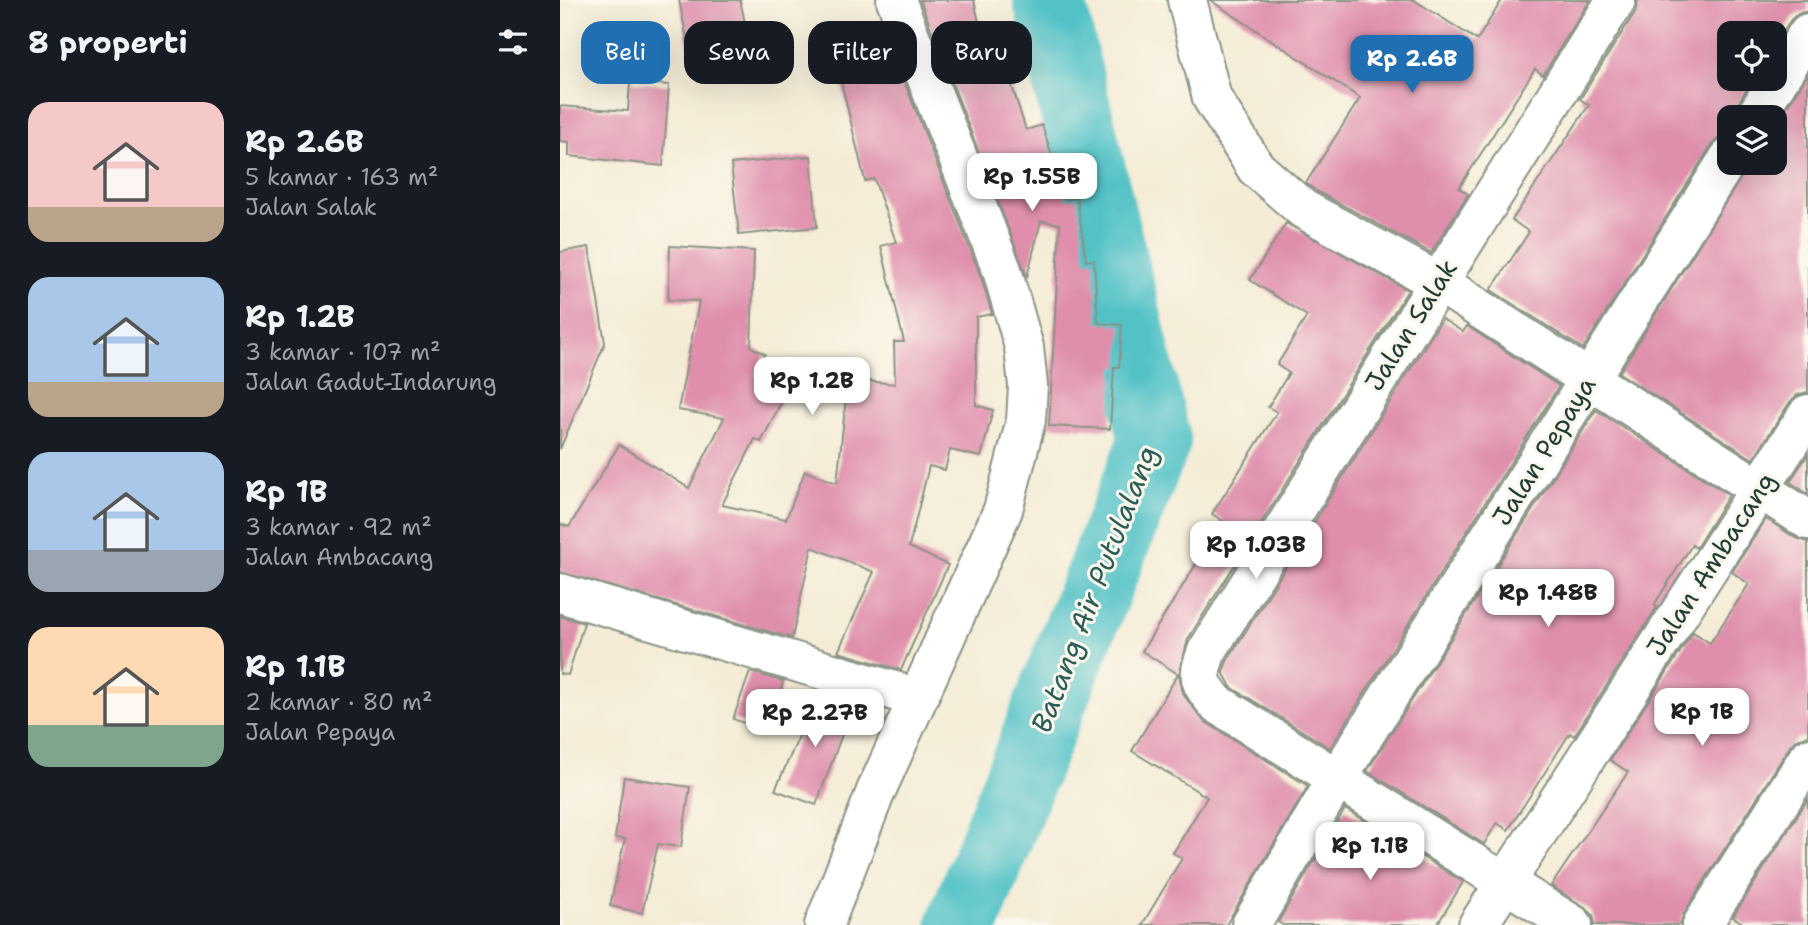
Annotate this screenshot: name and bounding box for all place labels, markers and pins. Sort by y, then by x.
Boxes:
pin: Rp 2.6B [1347,36,1477,95]
pin: Rp 1.55B [960,154,1104,213]
pin: Rp 1.2B [747,358,877,417]
pin: Rp 1.03B [1184,522,1328,581]
pin: Rp 1.48B [1476,570,1620,629]
pin: Rp 1B [1653,688,1751,748]
pin: Rp 2.27B [743,690,887,749]
pin: Rp 1.1B [1305,822,1435,882]

